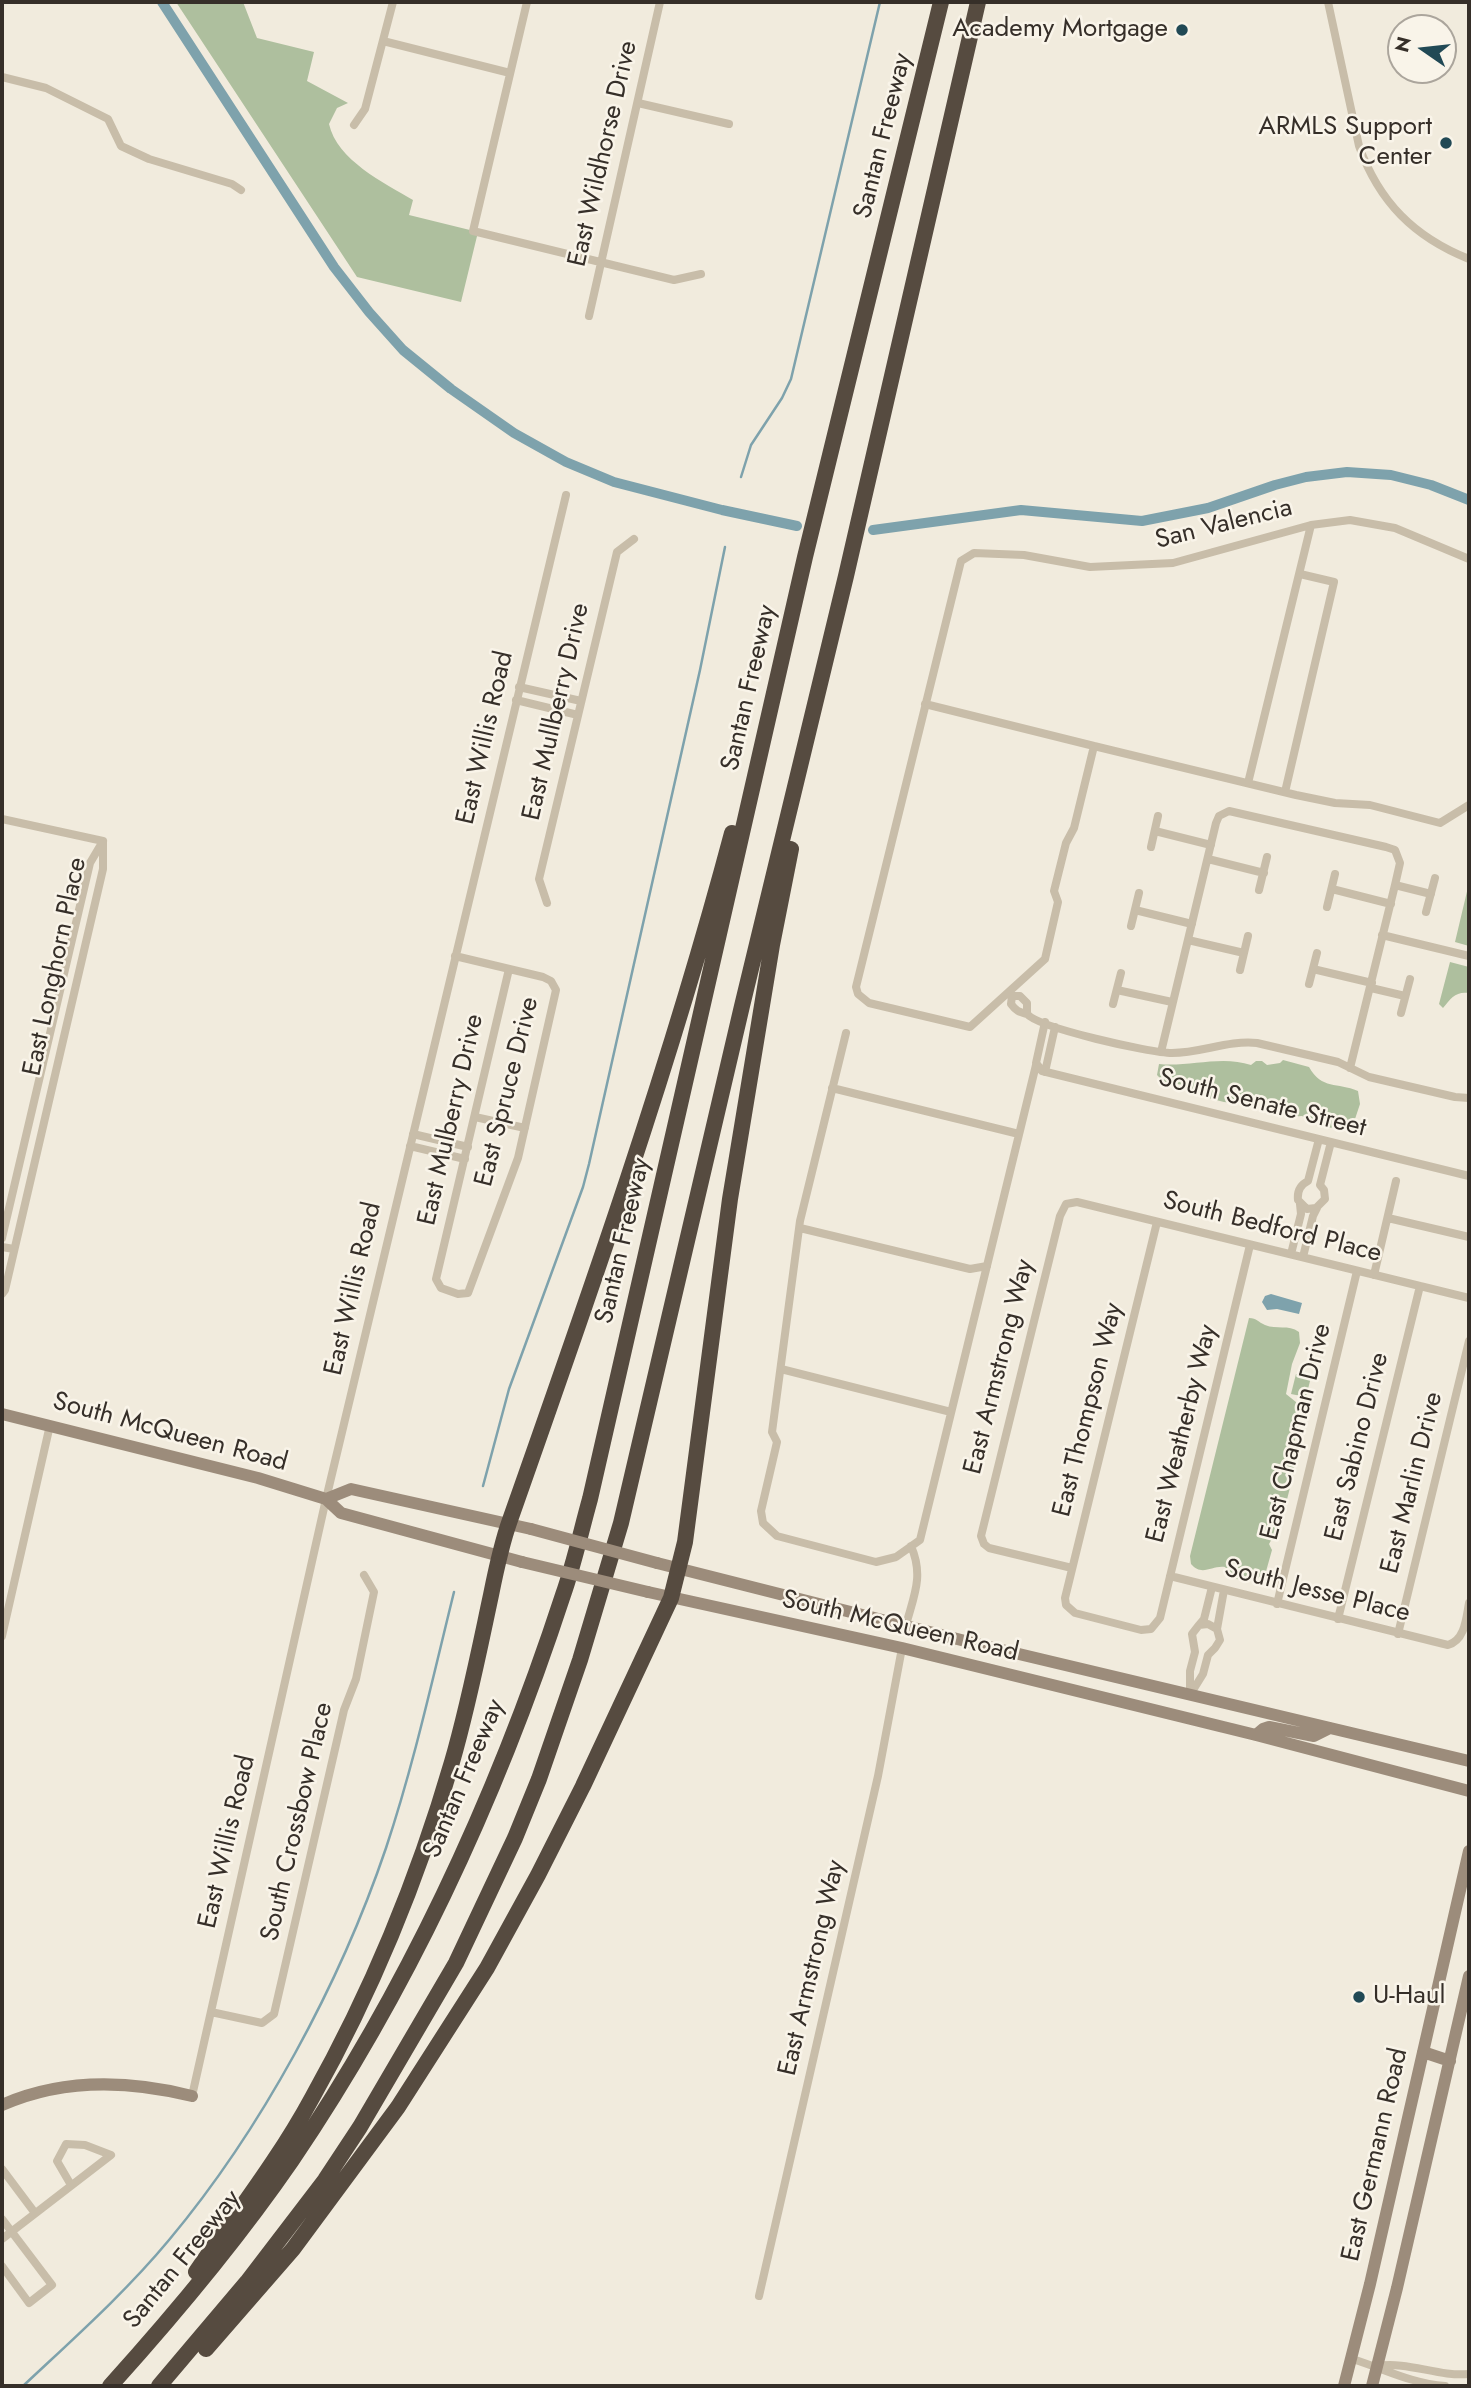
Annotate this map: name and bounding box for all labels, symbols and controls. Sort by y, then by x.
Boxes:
place label: Academy Mortgage [952,14,1168,46]
north arrow [1387,14,1457,84]
marker: Academy Mortgage [1174,22,1190,38]
text: N [1388,34,1418,55]
street label: East Wildhorse Drive [563,38,645,270]
street label: Santan Freeway [848,50,920,222]
place label: ARMLS Support Center [1259,112,1432,174]
marker: ARMLS Support Center [1438,135,1454,151]
street label: San Valencia [1152,493,1296,557]
street label: East Mullberry Drive [517,600,597,824]
street label: Santan Freeway [716,602,784,774]
street label: East Willis Road [451,648,521,828]
street label: East Longhorn Place [18,855,94,1079]
street label: East Spruce Drive [469,994,547,1190]
street label: East Mulberry Drive [413,1011,491,1229]
street label: South Senate Street [1155,1063,1369,1145]
street label: Santan Freeway [590,1155,658,1327]
street label: South Bedford Place [1159,1186,1385,1270]
street label: East Willis Road [319,1199,389,1379]
street label: East Armstrong Way [958,1256,1042,1478]
street label: East Thompson Way [1047,1300,1131,1520]
street label: East Chapman Drive [1255,1320,1339,1544]
street label: East Weatherby Way [1141,1322,1225,1546]
street label: East Sabino Drive [1320,1350,1396,1544]
street label: South McQueen Road [49,1387,291,1479]
street label: East Marlin Drive [1375,1389,1451,1577]
street label: South Jesse Place [1221,1554,1413,1630]
street label: South McQueen Road [779,1585,1021,1669]
street label: Santan Freeway [418,1695,512,1863]
street label: South Crossbow Place [255,1700,341,1944]
street label: East Willis Road [193,1752,263,1932]
street label: East Armstrong Way [773,1857,853,2079]
place label: U-Haul [1373,1981,1445,2013]
marker: U-Haul [1351,1989,1367,2005]
street label: East Germann Road [1336,2045,1416,2265]
street label: Santan Freeway [118,2184,248,2336]

